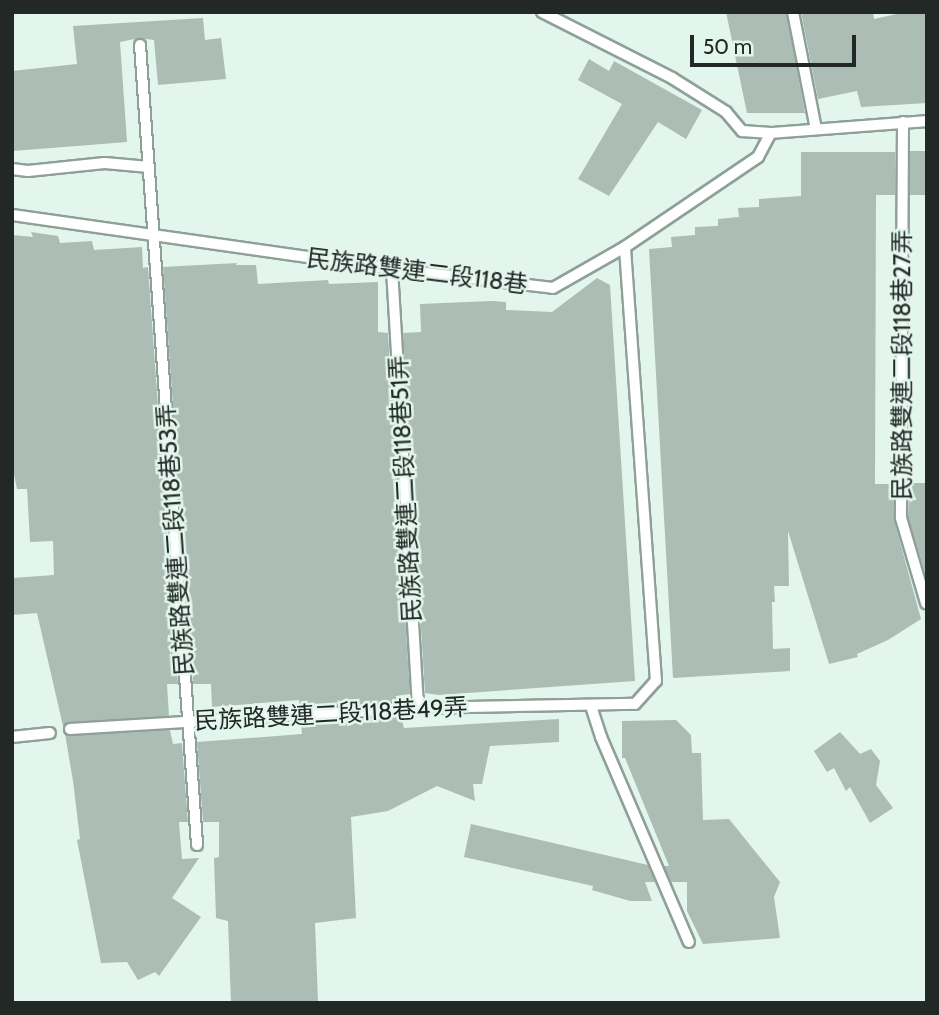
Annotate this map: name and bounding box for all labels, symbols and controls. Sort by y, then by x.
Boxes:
scale bar [694,21,860,65]
text: 50 m [703,34,752,59]
street label: 民族路雙連二段118巷27弄 [888,230,916,500]
street label: 民族路雙連二段118巷 [305,243,529,299]
street label: 民族路雙連二段118巷51弄 [384,355,426,623]
street label: 民族路雙連二段118巷53弄 [151,403,199,677]
street label: 民族路雙連二段118巷49弄 [194,692,468,736]

